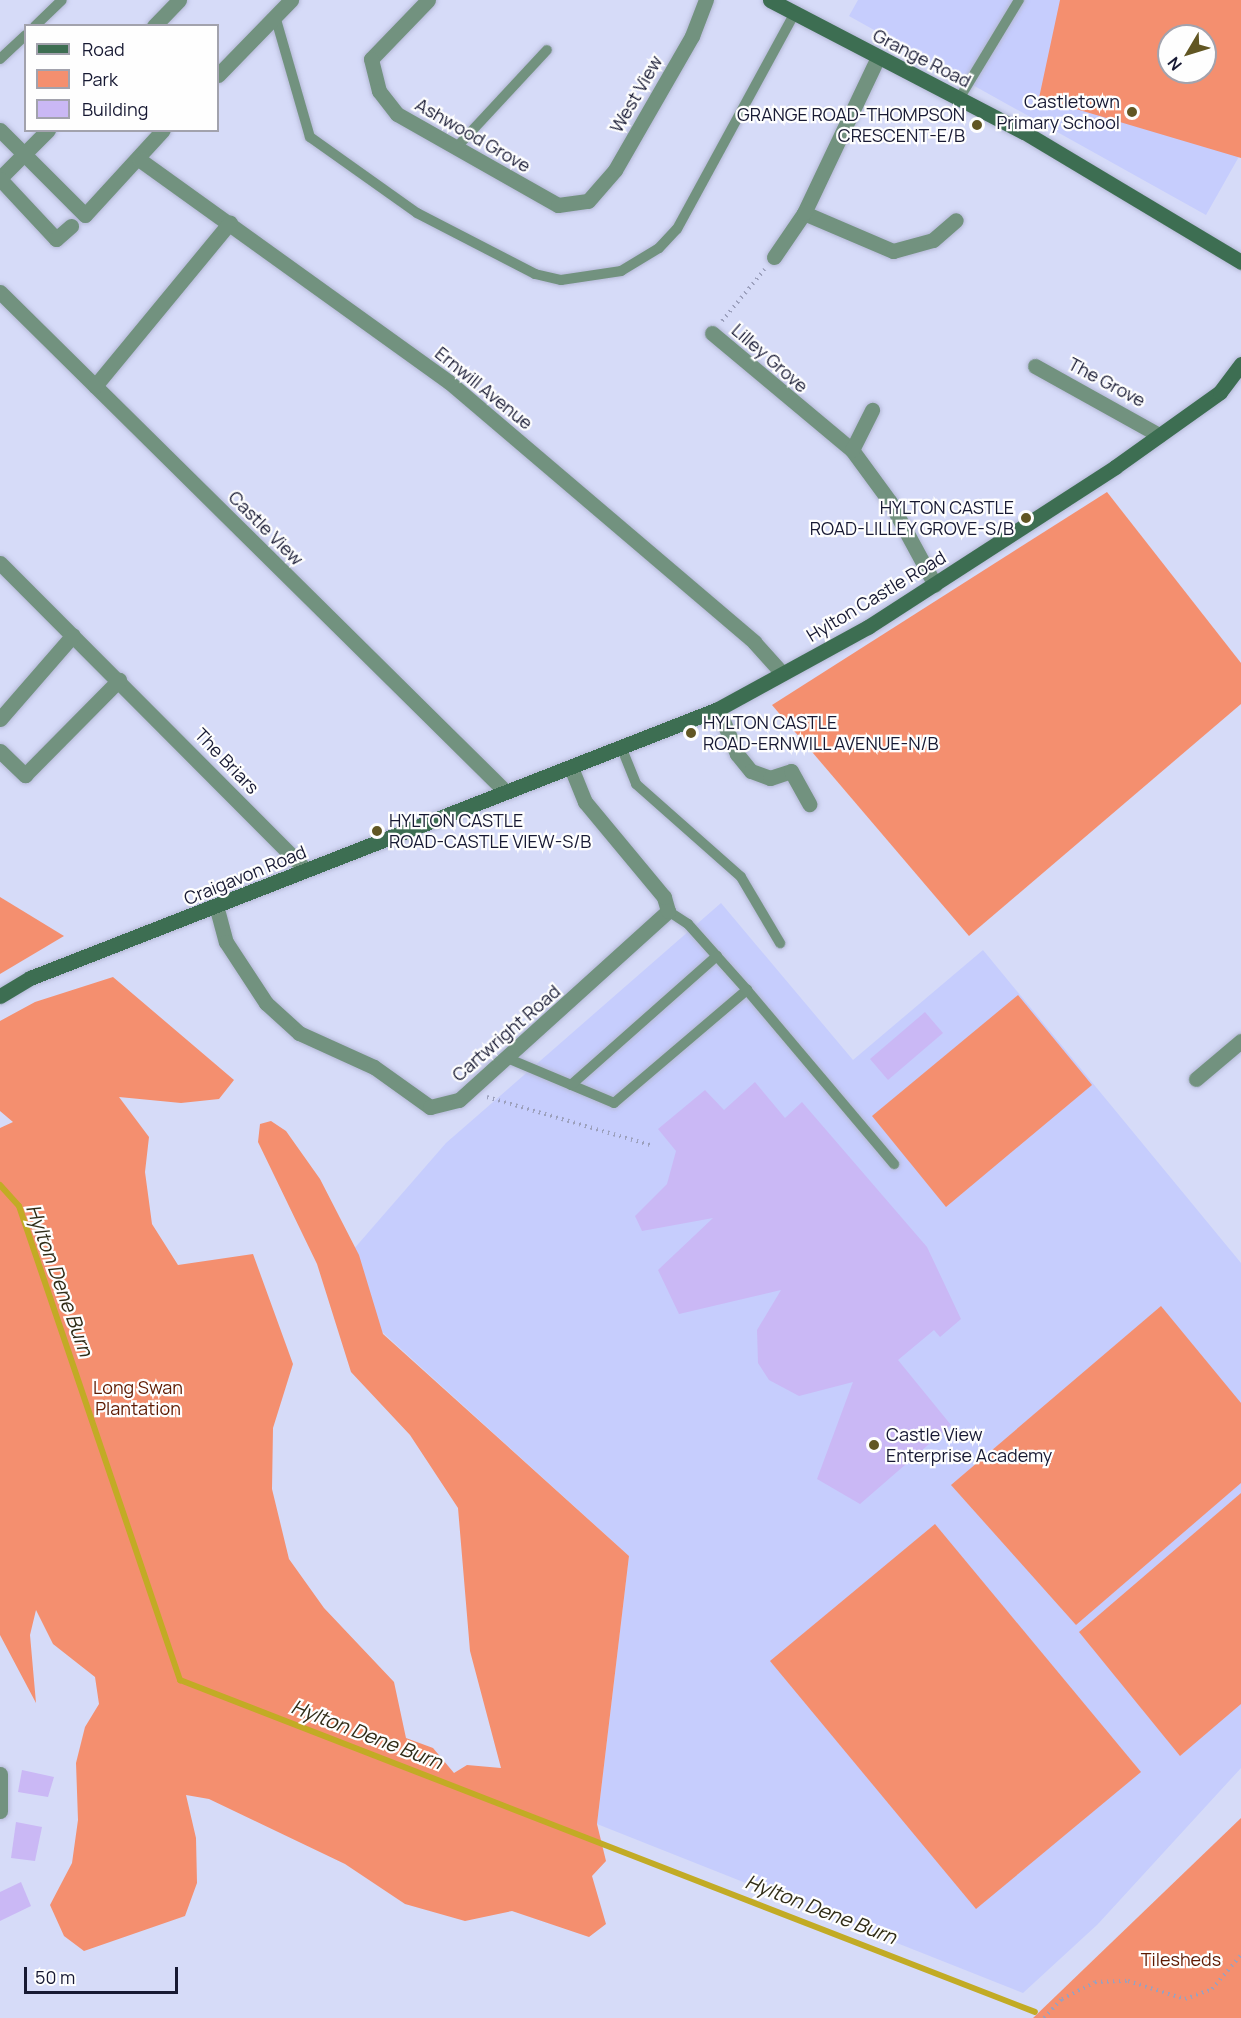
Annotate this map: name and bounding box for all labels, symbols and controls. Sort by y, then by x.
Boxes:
legend [24,24,219,132]
street label: Grange Road [869,24,975,92]
north arrow [1157,24,1217,84]
text: Road [82,37,125,61]
street label: West View [605,52,667,136]
text: N [1162,53,1187,75]
text: Park [82,67,118,91]
place label: Castletown Primary School [996,91,1120,134]
street label: Ashwood Grove [412,93,534,177]
text: Building [82,97,148,121]
place label: GRANGE ROAD-THOMPSON CRESCENT-E/B [737,104,965,146]
marker: Castletown Primary School [1125,105,1139,119]
marker: GRANGE ROAD-THOMPSON CRESCENT-E/B [970,118,984,132]
street label: Lilley Grove [728,319,812,397]
street label: Ernwill Avenue [431,342,537,434]
street label: The Grove [1065,353,1149,411]
street label: Castle View [224,486,308,570]
place label: HYLTON CASTLE ROAD-LILLEY GROVE-S/B [809,497,1014,540]
marker: HYLTON CASTLE ROAD-LILLEY GROVE-S/B [1019,511,1033,525]
street label: Hylton Castle Road [803,546,949,646]
place label: HYLTON CASTLE ROAD-ERNWILL AVENUE-N/B [703,712,939,754]
street label: The Briars [190,724,264,798]
marker: HYLTON CASTLE ROAD-ERNWILL AVENUE-N/B [684,726,698,740]
place label: HYLTON CASTLE ROAD-CASTLE VIEW-S/B [389,810,591,852]
marker: HYLTON CASTLE ROAD-CASTLE VIEW-S/B [370,824,384,838]
street label: Craigavon Road [181,841,309,909]
street label: Cartwright Road [448,980,564,1086]
water label: Hylton Dene Burn [21,1201,99,1359]
park label: Long Swan Plantation [93,1377,183,1420]
place label: Castle View Enterprise Academy [886,1424,1052,1466]
marker: Castle View Enterprise Academy [867,1438,881,1452]
water label: Hylton Dene Burn [288,1694,446,1774]
water label: Hylton Dene Burn [742,1869,900,1949]
park label: Tilesheds [1141,1948,1221,1970]
scale bar [27,1955,182,1993]
text: 50 m [35,1965,75,1989]

